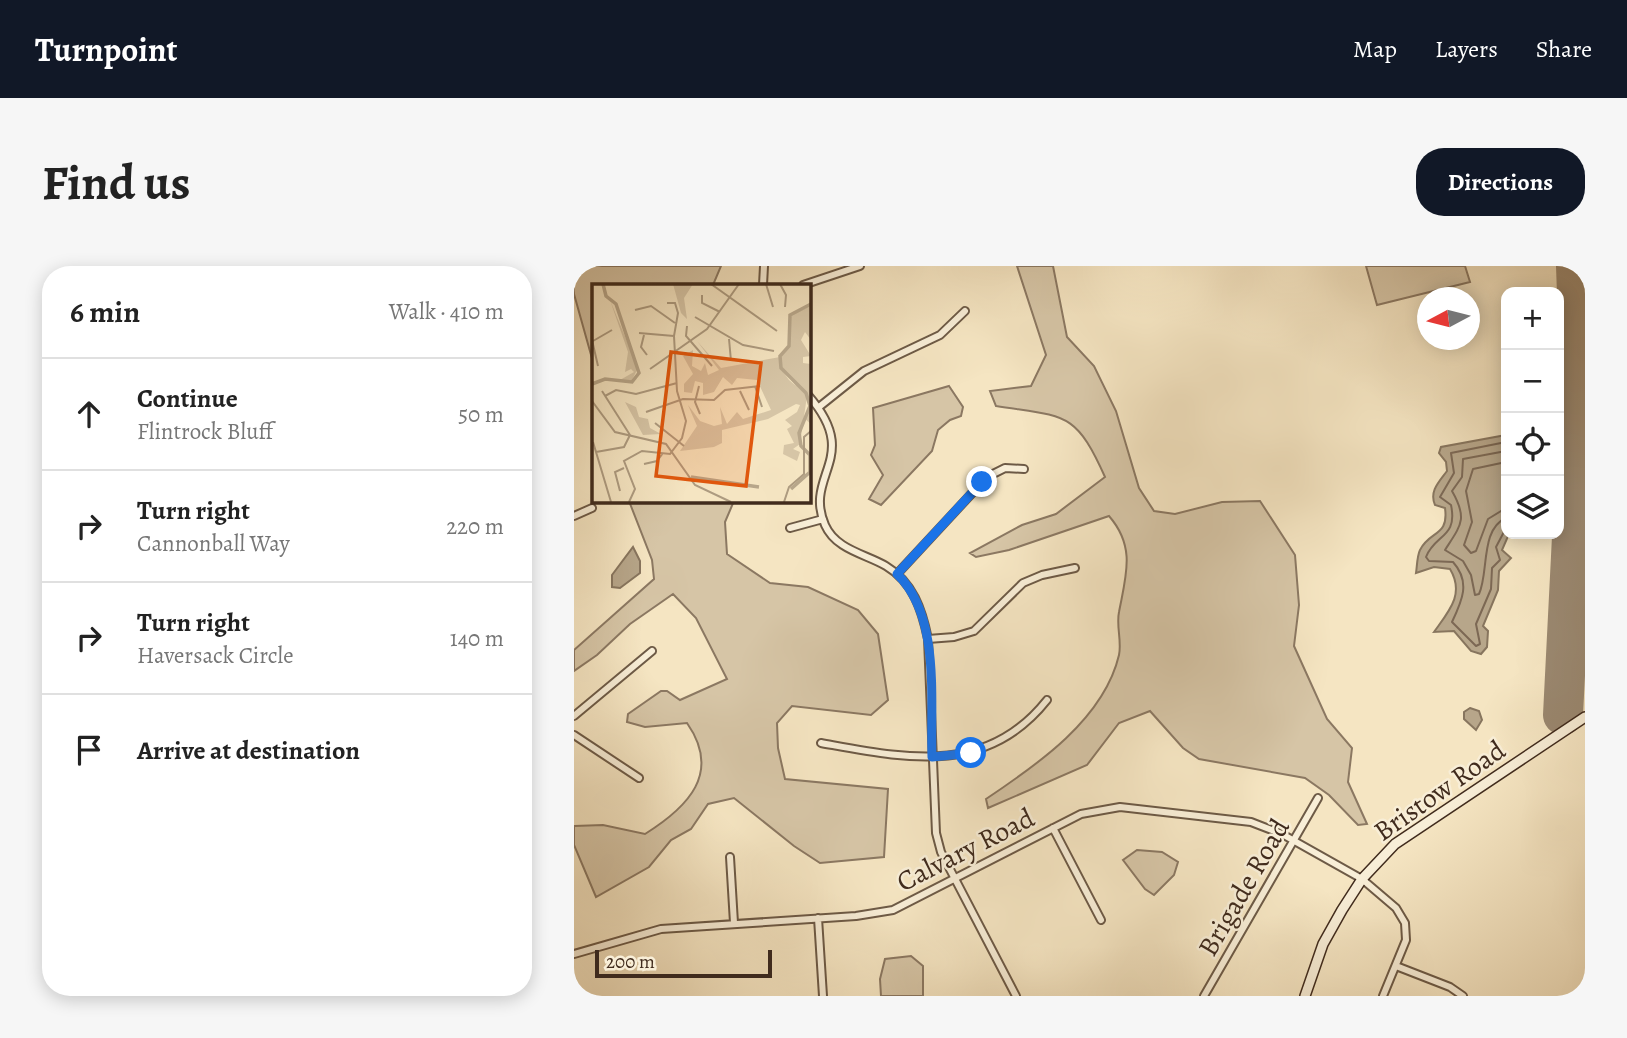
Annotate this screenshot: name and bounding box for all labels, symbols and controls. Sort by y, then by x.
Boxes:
text: Turnpoint [35,27,177,72]
text: Map [1353,33,1397,65]
text: Layers [1435,33,1498,65]
text: Share [1536,33,1592,65]
button: Directions [1416,148,1585,216]
text: Find us [42,149,190,216]
inset map [592,284,810,502]
north arrow [1417,287,1480,350]
map controls [1501,287,1564,539]
button: + [1501,287,1564,350]
text: 6 min [70,292,140,332]
text: Walk · 410 m [389,296,504,327]
button: − [1501,350,1564,413]
text: Continue [137,381,238,416]
icon: ahead [70,395,108,433]
text: 50 m [458,399,504,430]
button: locate [1501,413,1564,476]
text: Flintrock Bluff [137,416,273,447]
route end [966,466,997,497]
button: layers [1501,476,1564,539]
text: Turn right [137,493,250,528]
icon: right [70,507,108,545]
text: 220 m [446,511,504,542]
text: Cannonball Way [137,528,290,559]
text: Turn right [137,605,250,640]
icon: right [70,619,108,657]
text: 140 m [450,623,504,654]
text: Haversack Circle [137,640,294,671]
icon: arrive [70,731,108,769]
street label: Bristow Road [1366,731,1514,850]
text: Arrive at destination [137,733,360,768]
route start [955,737,986,768]
street label: Calvary Road [890,798,1042,901]
street label: Brigade Road [1189,811,1299,963]
scale bar [595,947,772,979]
text: 200 m [606,949,655,975]

